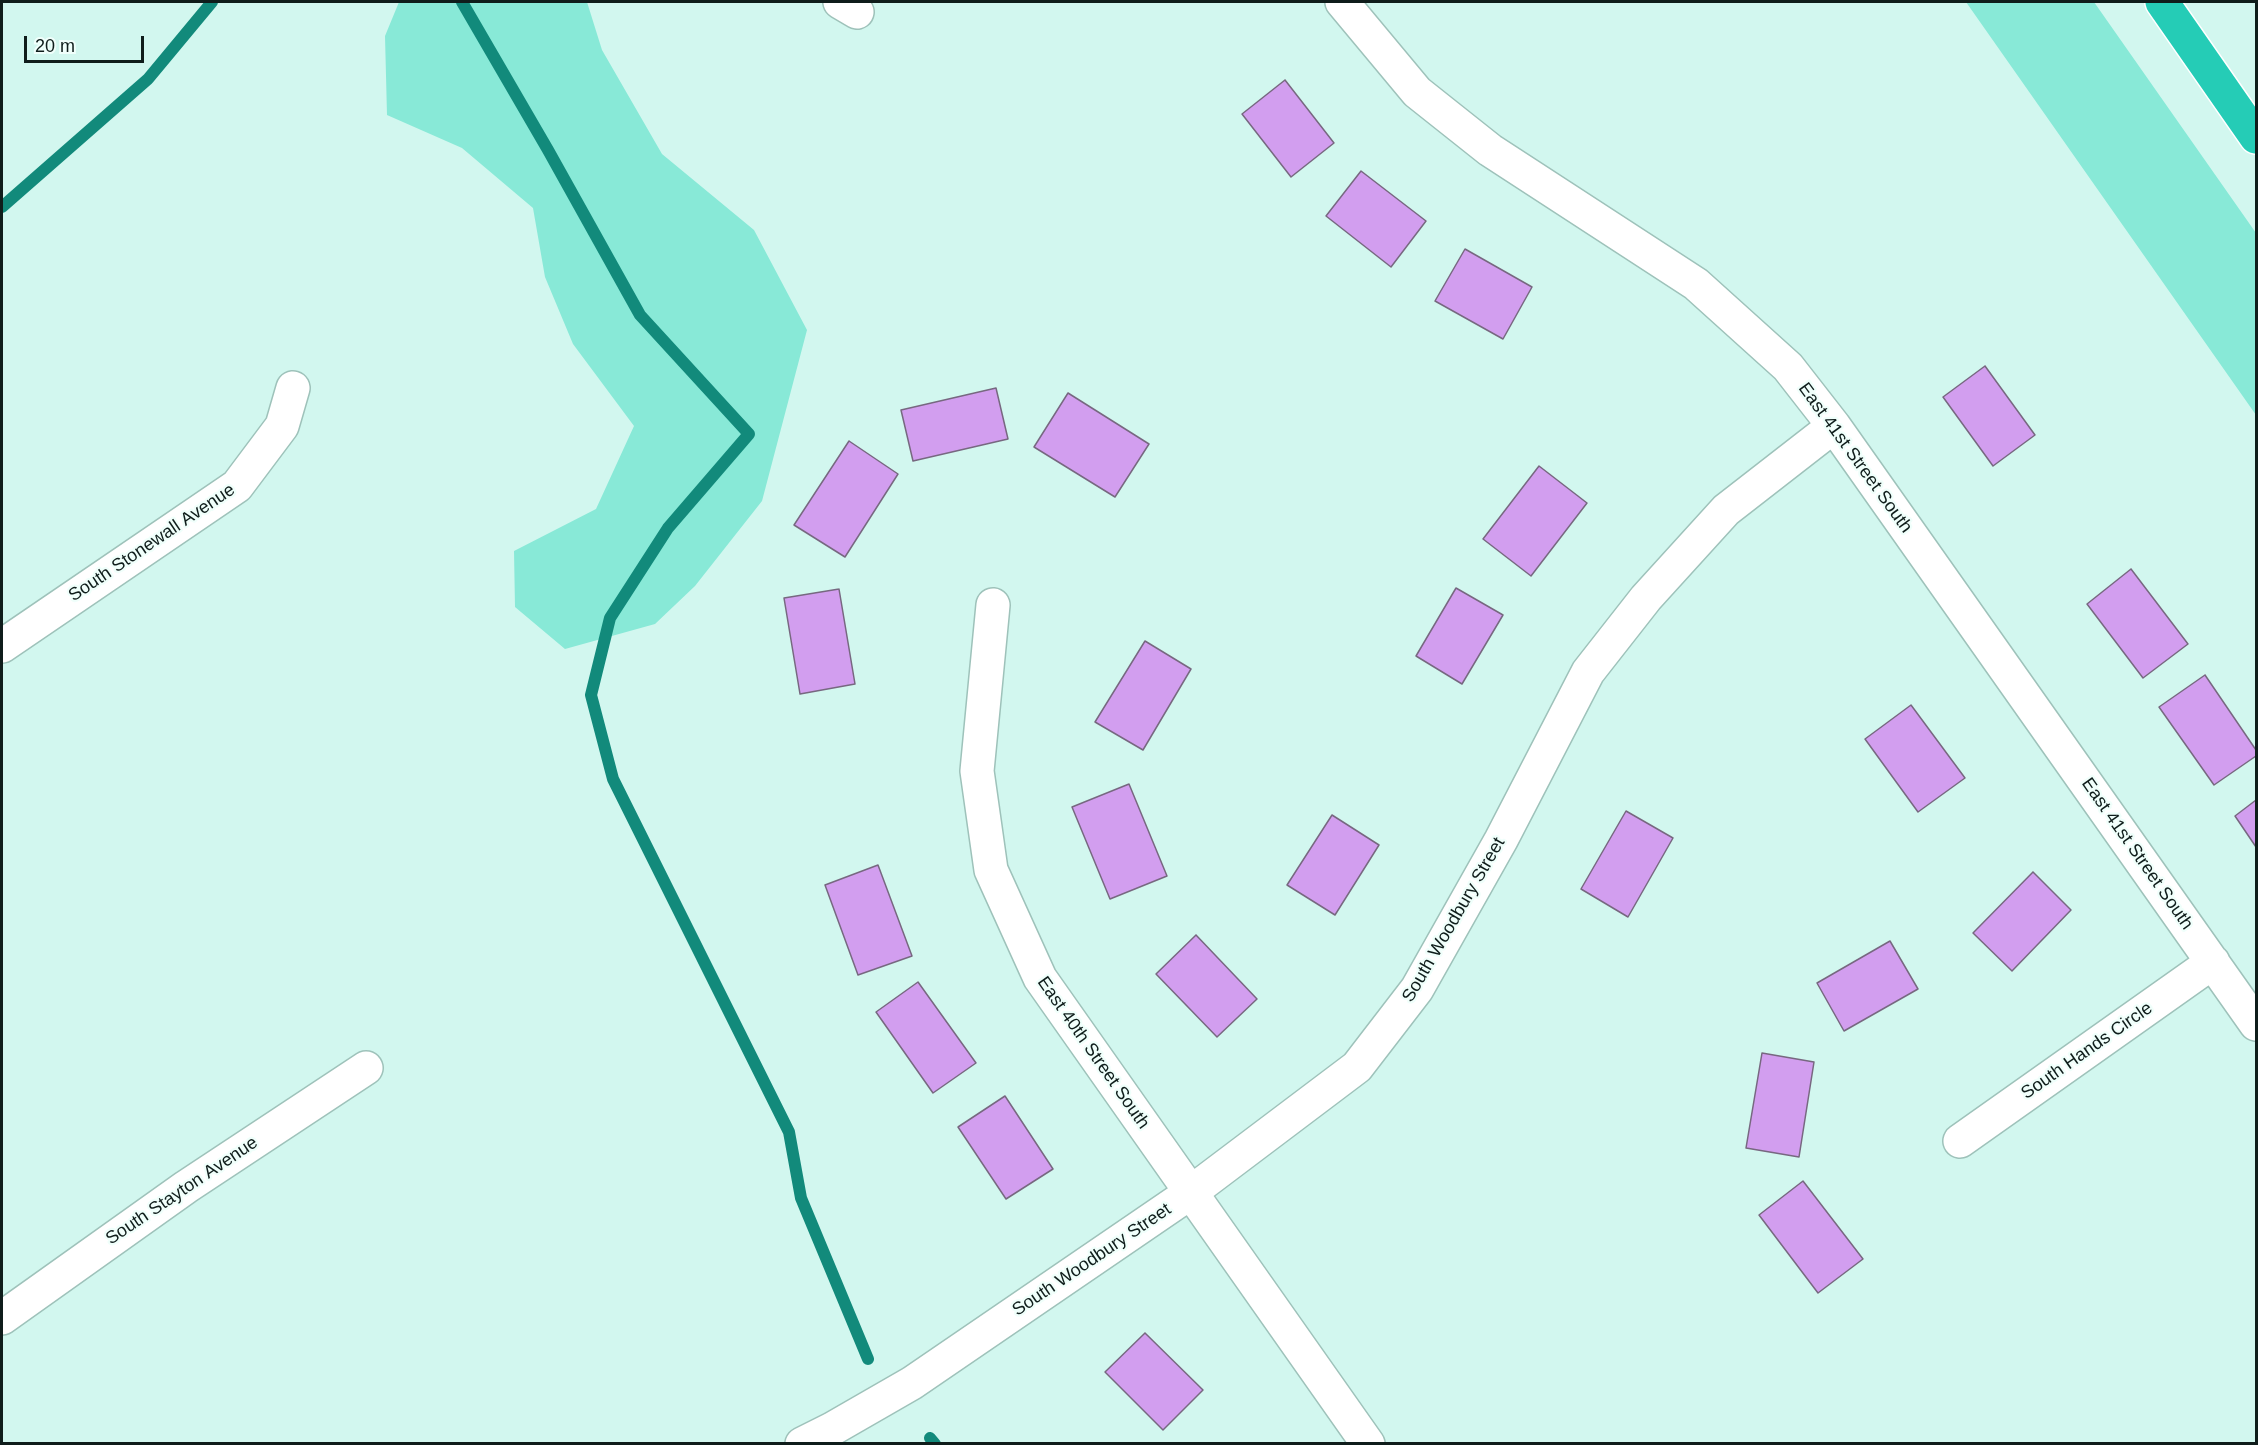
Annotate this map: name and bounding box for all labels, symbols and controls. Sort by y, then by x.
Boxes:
scale bar [27,24,147,62]
text: 20 m [35,36,75,56]
street label: East 41st Street South [1793,379,1917,537]
street label: South Stonewall Avenue [65,479,239,607]
street label: East 41st Street South [2077,774,2197,934]
street label: South Woodbury Street [1398,834,1510,1006]
street label: East 40th Street South [1032,973,1154,1133]
street label: South Hands Circle [2017,998,2157,1104]
street label: South Stayton Avenue [102,1132,262,1250]
street label: South Woodbury Street [1009,1199,1175,1321]

